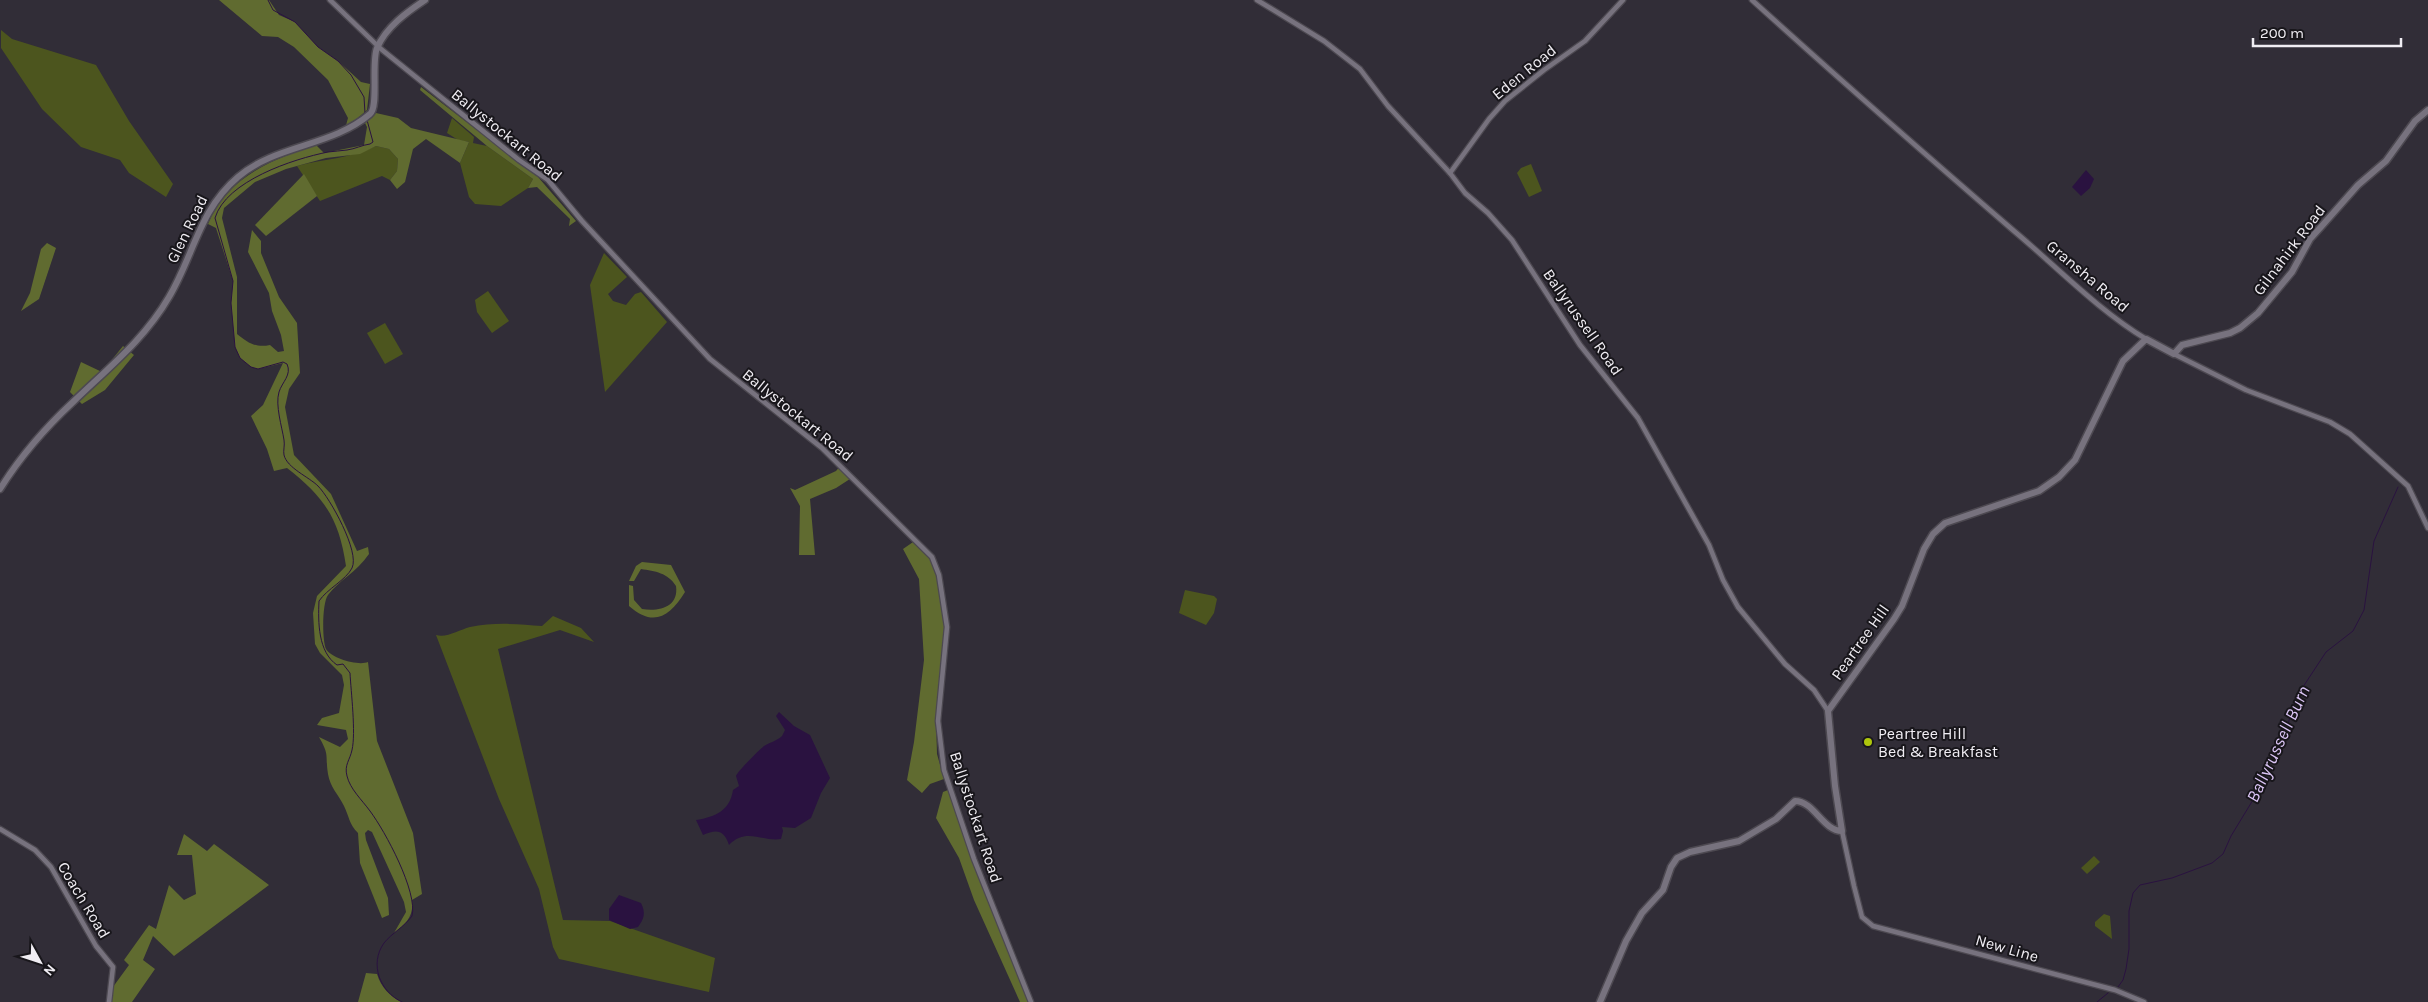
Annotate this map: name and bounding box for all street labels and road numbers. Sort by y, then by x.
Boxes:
street label: Eden Road [1488,40,1560,104]
street label: Ballystockart Road [448,85,566,185]
street label: Glen Road [162,192,212,266]
street label: Gilnahirk Road [2249,201,2329,299]
street label: Gransha Road [2043,236,2133,316]
street label: Ballyrussell Road [1539,265,1627,379]
street label: Ballystockart Road [739,365,857,465]
street label: Peartree Hill [1827,600,1893,684]
street label: Ballystockart Road [946,749,1006,885]
street label: Coach Road [54,858,114,942]
street label: New Line [1973,930,2041,966]

